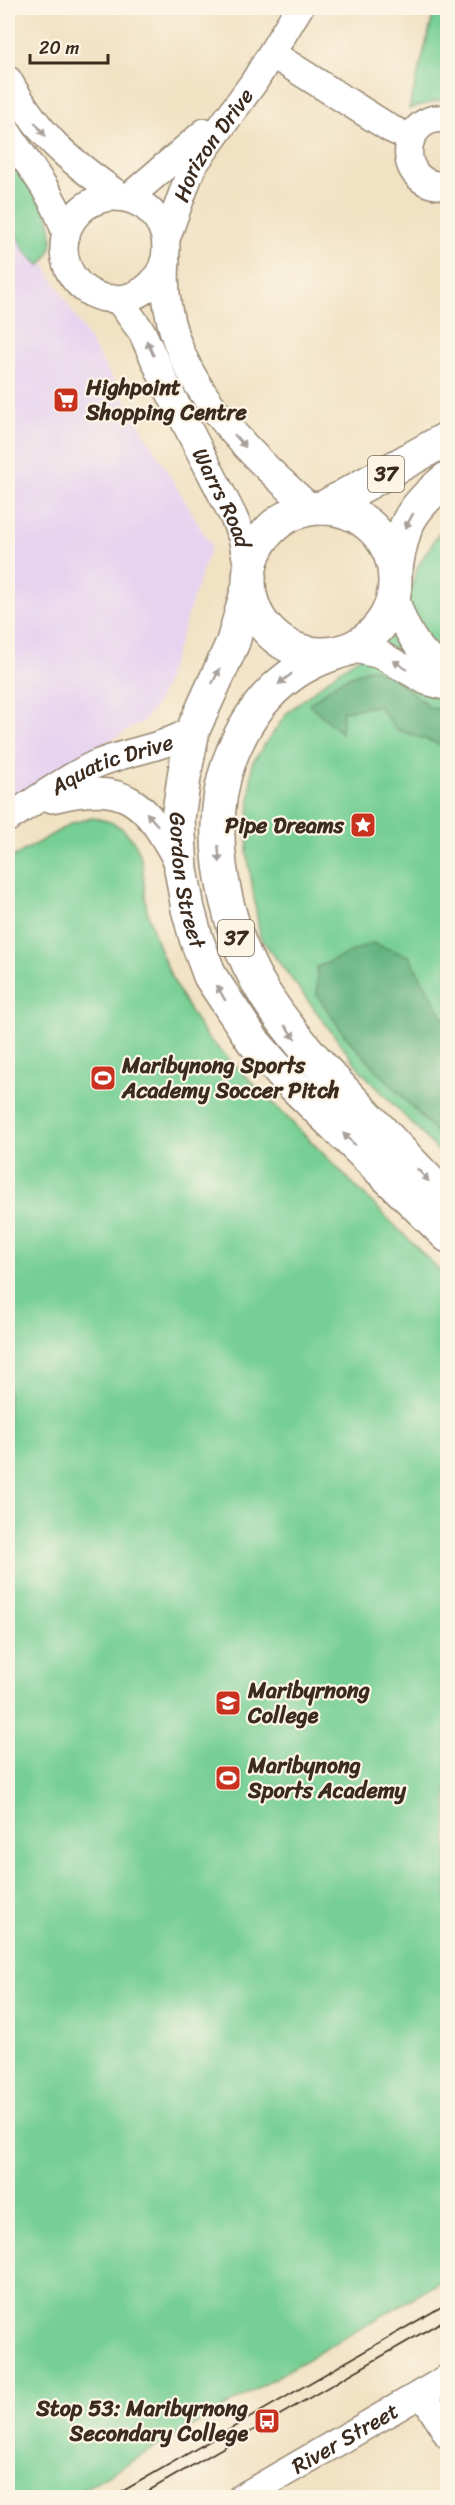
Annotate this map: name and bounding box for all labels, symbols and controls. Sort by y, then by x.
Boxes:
scale bar [30,27,108,65]
text: 20 m [39,32,79,64]
street label: Horizon Drive [161,79,264,207]
one-way arrow [33,121,45,136]
one-way arrow [145,338,155,356]
place label: Highpoint Shopping Centre [85,368,247,432]
supermarket icon: Highpoint Shopping Centre [51,385,81,415]
one-way arrow [232,433,246,447]
street label: Warrs Road [181,440,263,552]
road number: 37 [368,456,404,492]
one-way arrow [403,513,414,529]
one-way arrow [392,660,409,671]
one-way arrow [211,667,221,685]
one-way arrow [277,673,293,686]
street label: Aquatic Drive [41,722,179,806]
place label: Pipe Dreams [225,806,345,845]
place icon: Pipe Dreams [348,810,378,840]
street label: Gordon Street [158,811,218,955]
one-way arrow [146,812,159,827]
one-way arrow [214,845,224,864]
road number: 37 [218,920,254,956]
one-way arrow [215,985,226,1001]
one-way arrow [284,1024,297,1040]
place label: Maribynong Sports Academy Soccer Pitch [121,1046,340,1110]
sports icon: Maribynong Sports Academy Soccer Pitch [88,1063,118,1093]
one-way arrow [341,1132,356,1146]
one-way arrow [416,1167,429,1182]
place label: Maribyrnong College [247,1671,370,1735]
school or university icon: Maribyrnong College [213,1688,243,1718]
place label: Maribynong Sports Academy [247,1746,407,1810]
sports icon: Maribynong Sports Academy [213,1763,243,1793]
place label: Stop 53: Maribyrnong Secondary College [35,2389,248,2453]
street label: River Street [284,2391,406,2485]
bus stop icon: Stop 53: Maribyrnong Secondary College [252,2406,282,2436]

